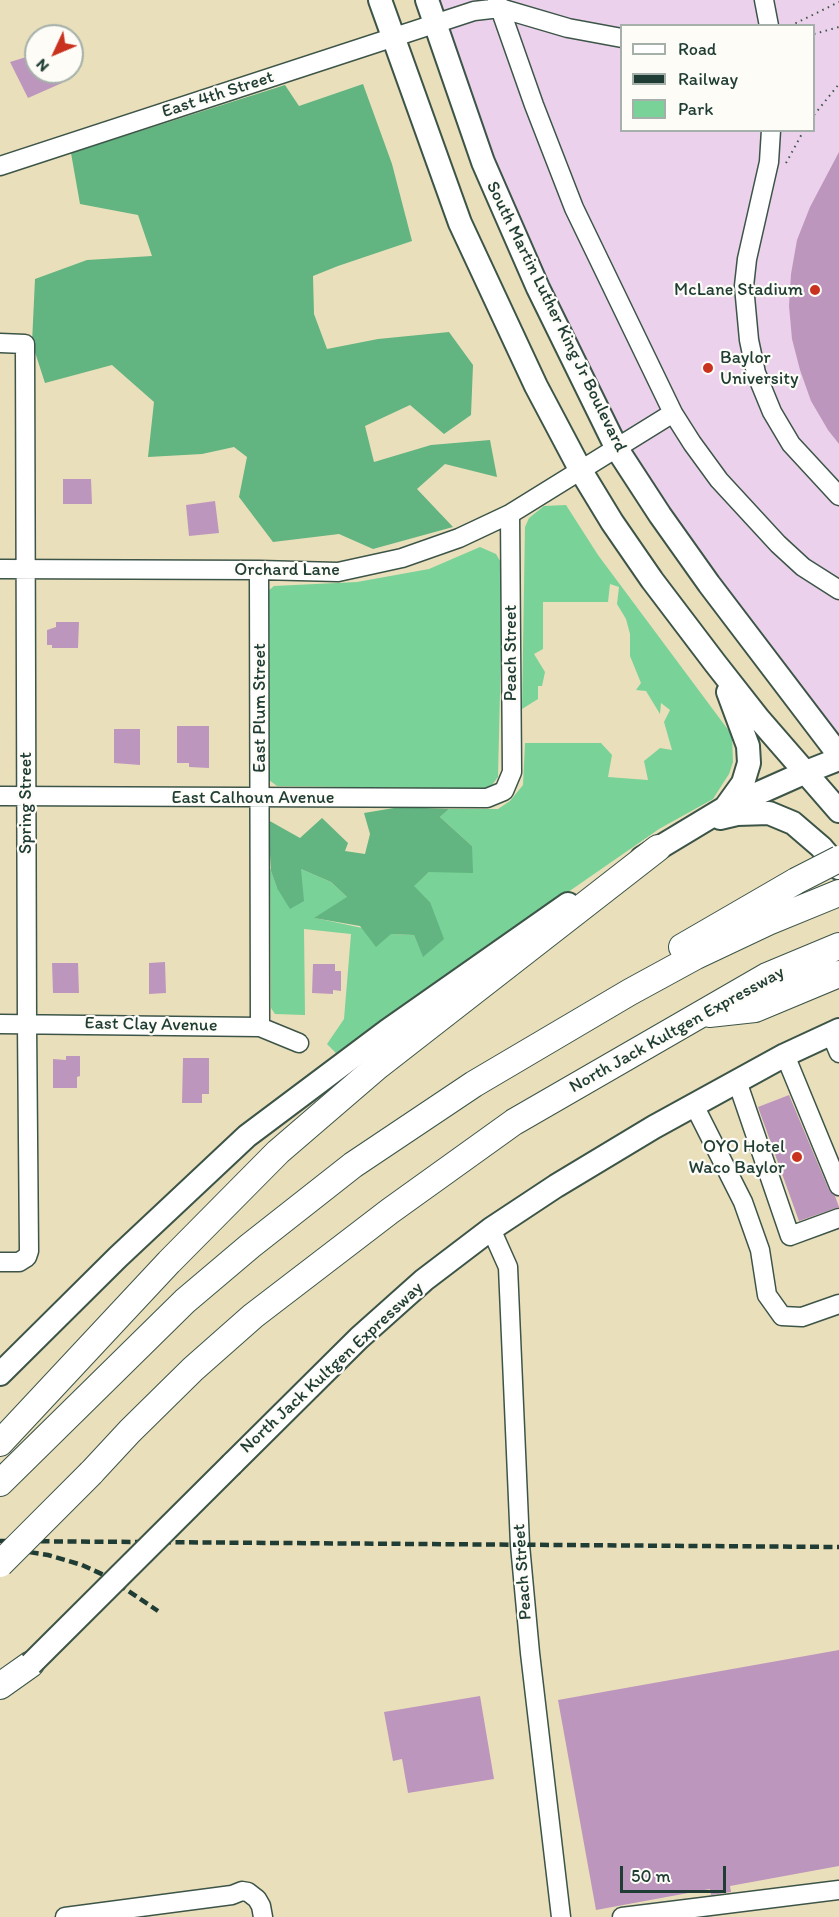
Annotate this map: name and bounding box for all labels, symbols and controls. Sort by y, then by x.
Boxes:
north arrow [24,24,84,84]
legend [620,24,815,132]
text: Road [678,38,717,60]
text: N [32,55,53,76]
street label: East 4th Street [159,67,277,123]
text: Railway [678,68,738,90]
text: Park [678,98,713,120]
street label: South Martin Luther King Jr Boulevard [481,178,631,456]
place label: McLane Stadium [674,279,803,301]
marker: McLane Stadium [808,283,822,297]
place label: Baylor University [720,347,799,389]
marker: Baylor University [701,361,715,375]
street label: Orchard Lane [234,559,340,581]
street label: Peach Street [500,605,522,701]
street label: East Plum Street [249,643,271,773]
street label: Spring Street [15,752,37,854]
street label: East Calhoun Avenue [171,787,335,809]
street label: North Jack Kultgen Expressway [566,962,788,1098]
street label: East Clay Avenue [84,1013,218,1037]
place label: OYO Hotel Waco Baylor [689,1136,785,1178]
marker: OYO Hotel Waco Baylor [790,1150,804,1164]
street label: North Jack Kultgen Expressway [236,1278,428,1458]
street label: Peach Street [509,1523,537,1621]
scale bar [623,1854,730,1892]
text: 50 m [631,1865,671,1887]

